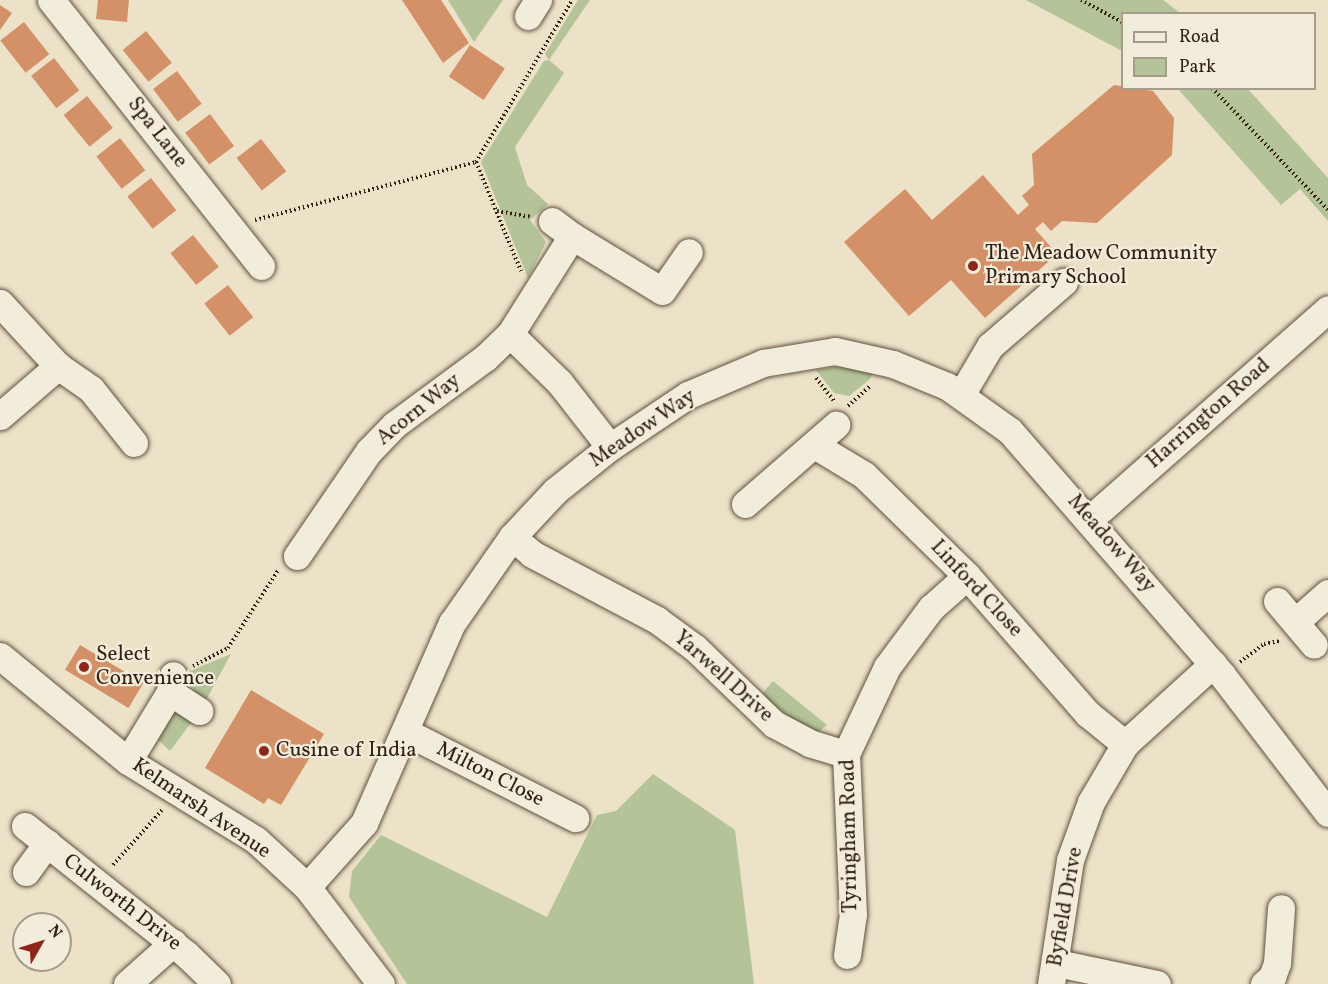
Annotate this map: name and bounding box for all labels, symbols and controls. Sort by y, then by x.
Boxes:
legend [1121,12,1316,90]
text: Road [1179,25,1220,50]
text: Park [1179,55,1216,80]
street label: Spa Lane [122,93,192,173]
place label: The Meadow Community Primary School [985,241,1218,291]
marker: The Meadow Community Primary School [966,259,980,273]
street label: Harrington Road [1142,353,1276,475]
street label: Acorn Way [372,368,466,452]
street label: Meadow Way [585,384,701,474]
street label: Meadow Way [1061,489,1161,599]
street label: Linford Close [925,535,1027,643]
street label: Yarwell Drive [668,626,778,728]
place label: Select Convenience [96,642,214,692]
marker: Select Convenience [77,660,91,674]
street label: Milton Close [432,737,548,813]
place label: Cusine of India [276,738,415,764]
marker: Cusine of India [257,744,271,758]
street label: Kelmarsh Avenue [127,753,275,865]
street label: Tyringham Road [836,759,864,913]
street label: Byfield Drive [1043,845,1089,969]
street label: Culworth Drive [58,849,186,957]
north arrow [12,912,72,972]
text: N [42,920,67,943]

